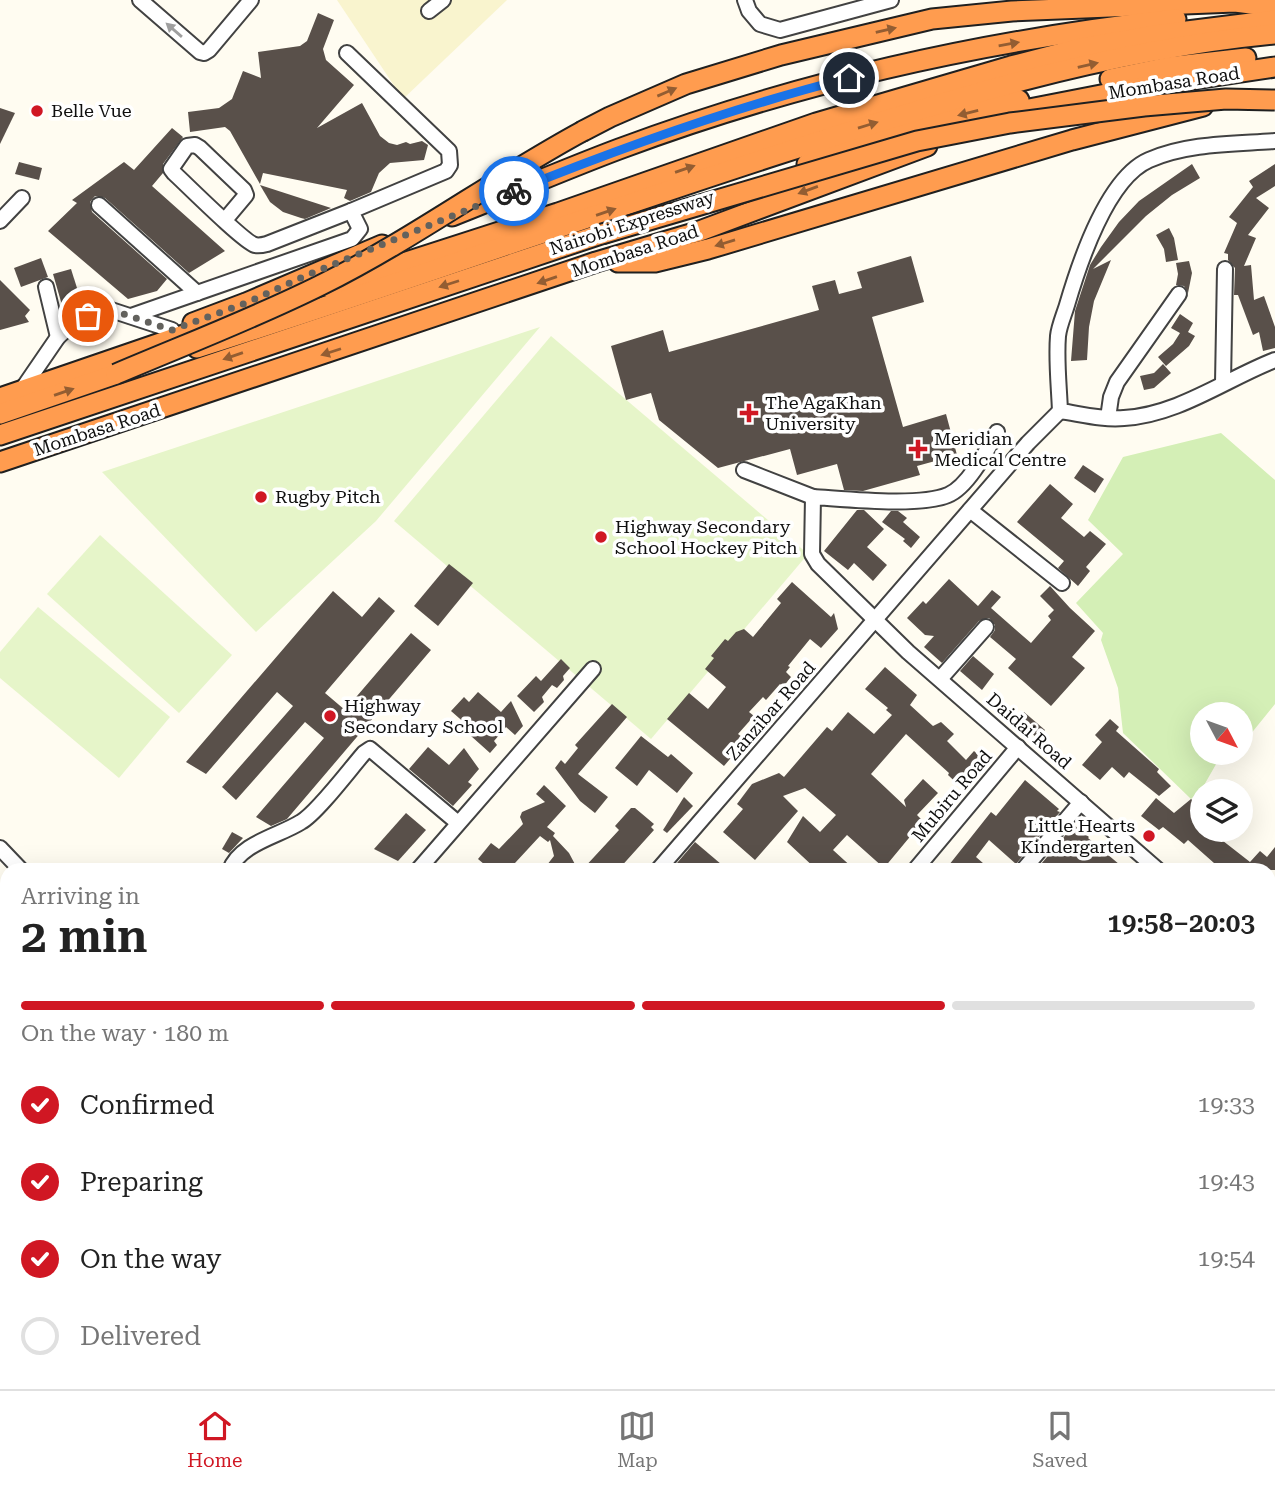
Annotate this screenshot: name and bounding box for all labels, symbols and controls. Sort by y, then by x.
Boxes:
one-way arrow [165,23,182,38]
one-way arrow [875,24,897,35]
one-way arrow [998,38,1020,49]
pin [819,48,879,108]
icon: home [830,59,868,97]
one-way arrow [1077,59,1099,70]
street label: Mombasa Road [1107,62,1241,103]
one-way arrow [657,86,677,98]
place label: Belle Vue [51,100,132,121]
marker: Belle Vue [29,103,45,119]
one-way arrow [957,108,979,119]
one-way arrow [858,120,879,130]
courier [479,156,549,226]
one-way arrow [675,163,696,174]
icon: bike [495,172,533,210]
one-way arrow [798,185,819,196]
street label: Nairobi Expressway [547,186,717,259]
one-way arrow [596,206,617,217]
street label: Mombasa Road [569,220,701,281]
one-way arrow [714,239,735,249]
one-way arrow [536,275,557,286]
one-way arrow [438,279,459,289]
pin [58,286,118,346]
icon: bag [69,297,107,335]
one-way arrow [321,347,342,358]
one-way arrow [223,351,244,362]
one-way arrow [54,386,75,397]
place label: The AgaKhan University [765,392,882,434]
street label: Mombasa Road [31,399,163,460]
marker: The AgaKhan University [739,403,759,423]
place label: Meridian Medical Centre [934,428,1067,470]
marker: Meridian Medical Centre [908,439,928,459]
place label: Rugby Pitch [275,486,381,507]
marker: Rugby Pitch [253,489,269,505]
place label: Highway Secondary School Hockey Pitch [615,516,798,558]
marker: Highway Secondary School Hockey Pitch [593,529,609,545]
street label: Zanzibar Road [722,657,820,764]
street label: Daidai Road [983,688,1076,773]
place label: Highway Secondary School [344,695,504,737]
north arrow [1190,702,1253,765]
map controls [1190,702,1253,842]
marker: Highway Secondary School [322,708,338,724]
street label: Mubiru Road [907,745,996,846]
button: layers [1190,779,1253,842]
place label: Little Hearts Kindergarten [1021,815,1135,857]
marker: Little Hearts Kindergarten [1141,828,1157,844]
text: Arriving in [21,883,140,910]
text: 19:58–20:03 [1107,908,1255,938]
text: 2 min [21,909,148,963]
text: On the way · 180 m [21,1020,229,1047]
icon: check [21,1086,59,1124]
text: Confirmed [80,1090,215,1120]
text: 19:33 [1198,1091,1255,1118]
icon: check [21,1163,59,1201]
text: Preparing [80,1167,203,1197]
text: 19:43 [1198,1168,1255,1195]
icon: check [21,1240,59,1278]
text: On the way [80,1244,221,1274]
text: 19:54 [1198,1245,1255,1272]
text: Delivered [80,1321,201,1351]
tab: Home [187,1407,242,1472]
tab: Map [617,1407,658,1472]
tab: Saved [1033,1407,1088,1472]

